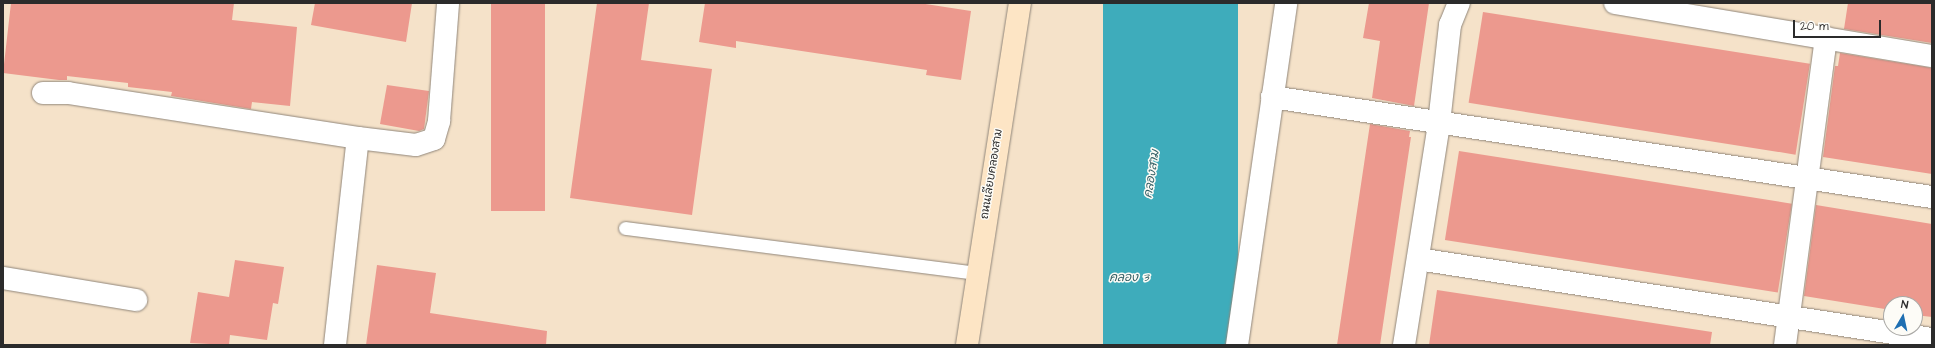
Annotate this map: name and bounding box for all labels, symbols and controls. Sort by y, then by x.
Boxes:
scale bar [1795,12,1883,38]
text: 20 m [1800,18,1829,35]
street label: ถนนเลียบคลองสาม [978,128,1006,220]
water label: คลองสาม [1141,149,1163,199]
water label: คลอง 3 [1109,271,1149,285]
north arrow [1883,296,1923,336]
text: N [1900,297,1909,313]

